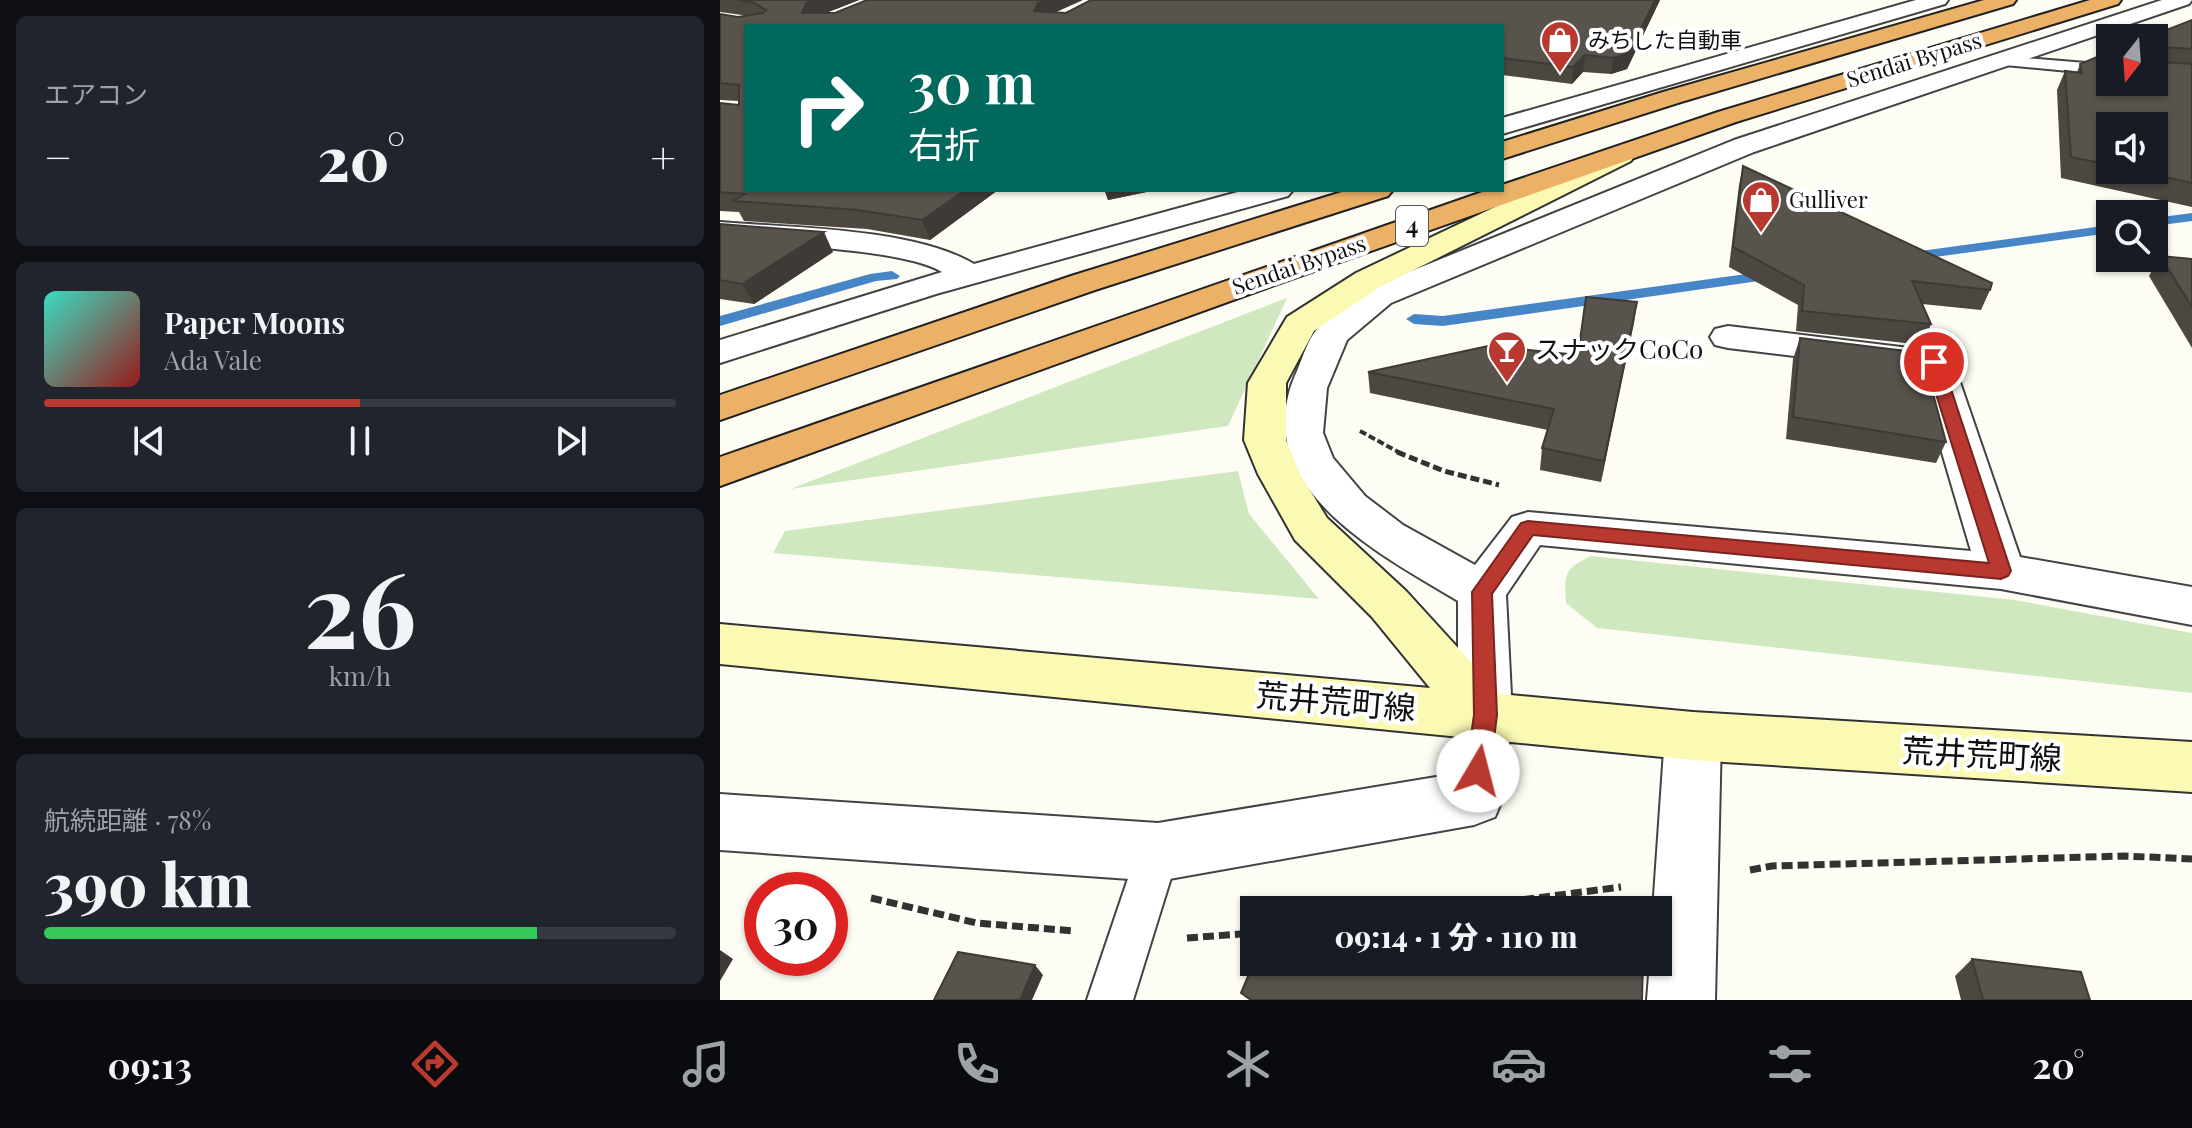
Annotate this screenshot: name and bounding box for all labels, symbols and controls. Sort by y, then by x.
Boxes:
shop icon: みちした自動車 [1539,19,1581,74]
place label: みちした自動車 [1588,24,1742,54]
street label: Sendai Bypass [1843,24,1985,94]
north arrow [2096,24,2168,96]
map controls [2096,24,2168,272]
text: 30 m [908,44,1035,119]
icon: right [776,56,880,160]
text: エアコン [44,76,148,111]
button: sound [2096,112,2168,184]
text: 20° [317,116,405,196]
text: 右折 [908,119,980,167]
text: − [44,126,72,185]
text: + [650,126,676,185]
shop icon: Gulliver [1740,179,1782,234]
place label: Gulliver [1789,184,1868,214]
button: search [2096,200,2168,272]
road number: 4 [1396,206,1428,246]
street label: Sendai Bypass [1228,227,1370,301]
text: Paper Moons [164,302,345,342]
pin [1900,328,1968,396]
bar icon: スナックCoCo [1486,329,1528,384]
place label: スナックCoCo [1535,331,1703,366]
icon: arrive [1912,340,1956,384]
text: Ada Vale [164,342,262,377]
icon: previous [127,419,171,463]
icon: pause [338,419,382,463]
icon: next [549,419,593,463]
text: 26 [304,536,416,675]
text: km/h [329,658,391,693]
street label: 荒井荒町線 [1255,671,1418,728]
street label: 荒井荒町線 [1901,727,2063,778]
position arrow [1436,729,1520,813]
text: 航続距離 · 78% [44,802,211,837]
text: 390 km [44,842,251,922]
speed limit sign: 30 [744,872,848,976]
text: 09:14 · 1 分 · 110 m [1334,916,1578,956]
icon: directions [407,1036,463,1092]
icon: music [678,1036,734,1092]
icon: phone [949,1036,1005,1092]
icon: climate [1220,1036,1276,1092]
icon: car [1491,1036,1547,1092]
icon: filters [1762,1036,1818,1092]
text: 09:13 [107,1040,192,1088]
text: 20° [2033,1040,2084,1088]

